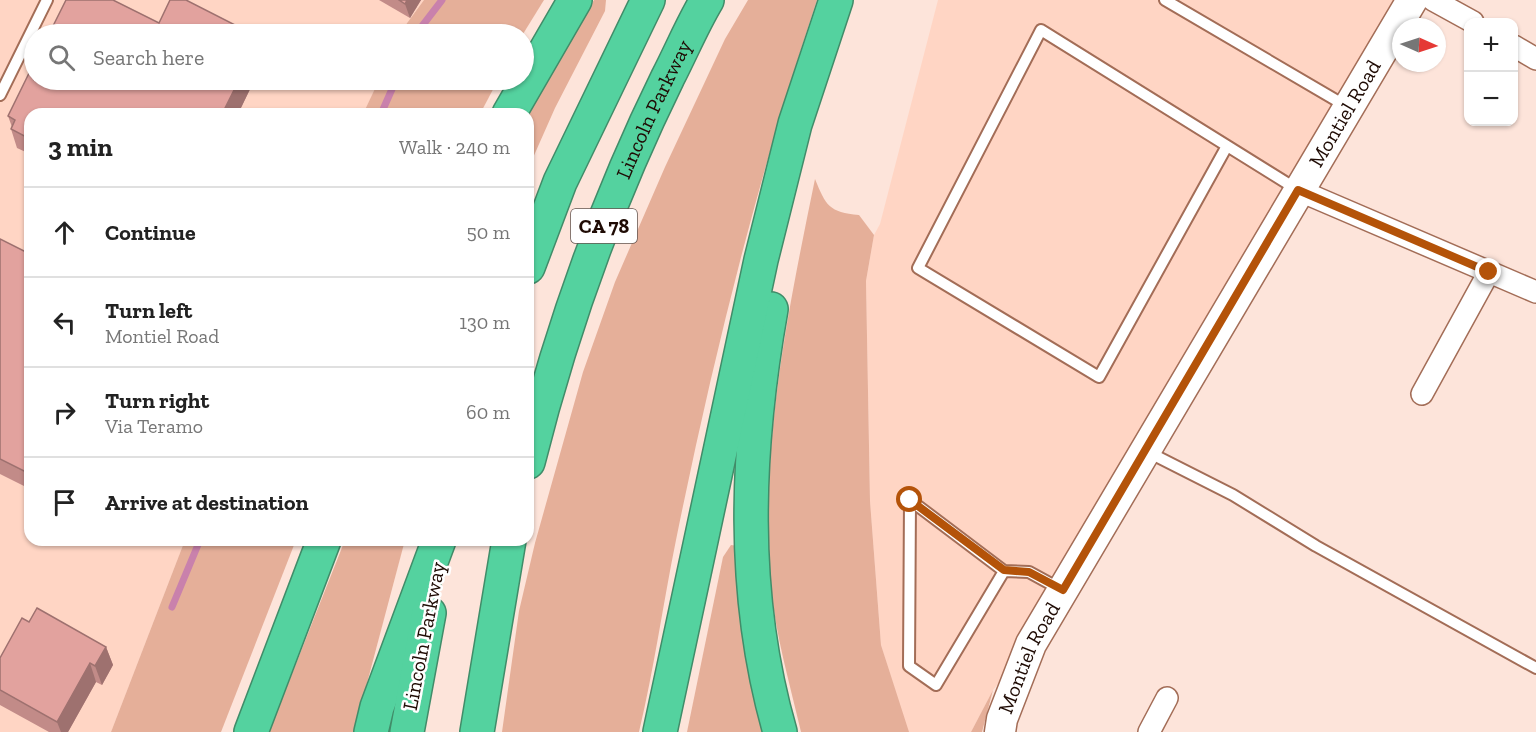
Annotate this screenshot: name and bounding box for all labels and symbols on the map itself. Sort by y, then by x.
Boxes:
north arrow [1392,18,1446,72]
street label: Lincoln Parkway [610,35,696,182]
street label: Montiel Road [1303,55,1386,171]
road number: CA 78 [571,209,637,243]
route end [1475,258,1501,284]
route start [896,486,922,512]
street label: Lincoln Parkway [397,559,450,712]
street label: Montiel Road [992,597,1065,717]

